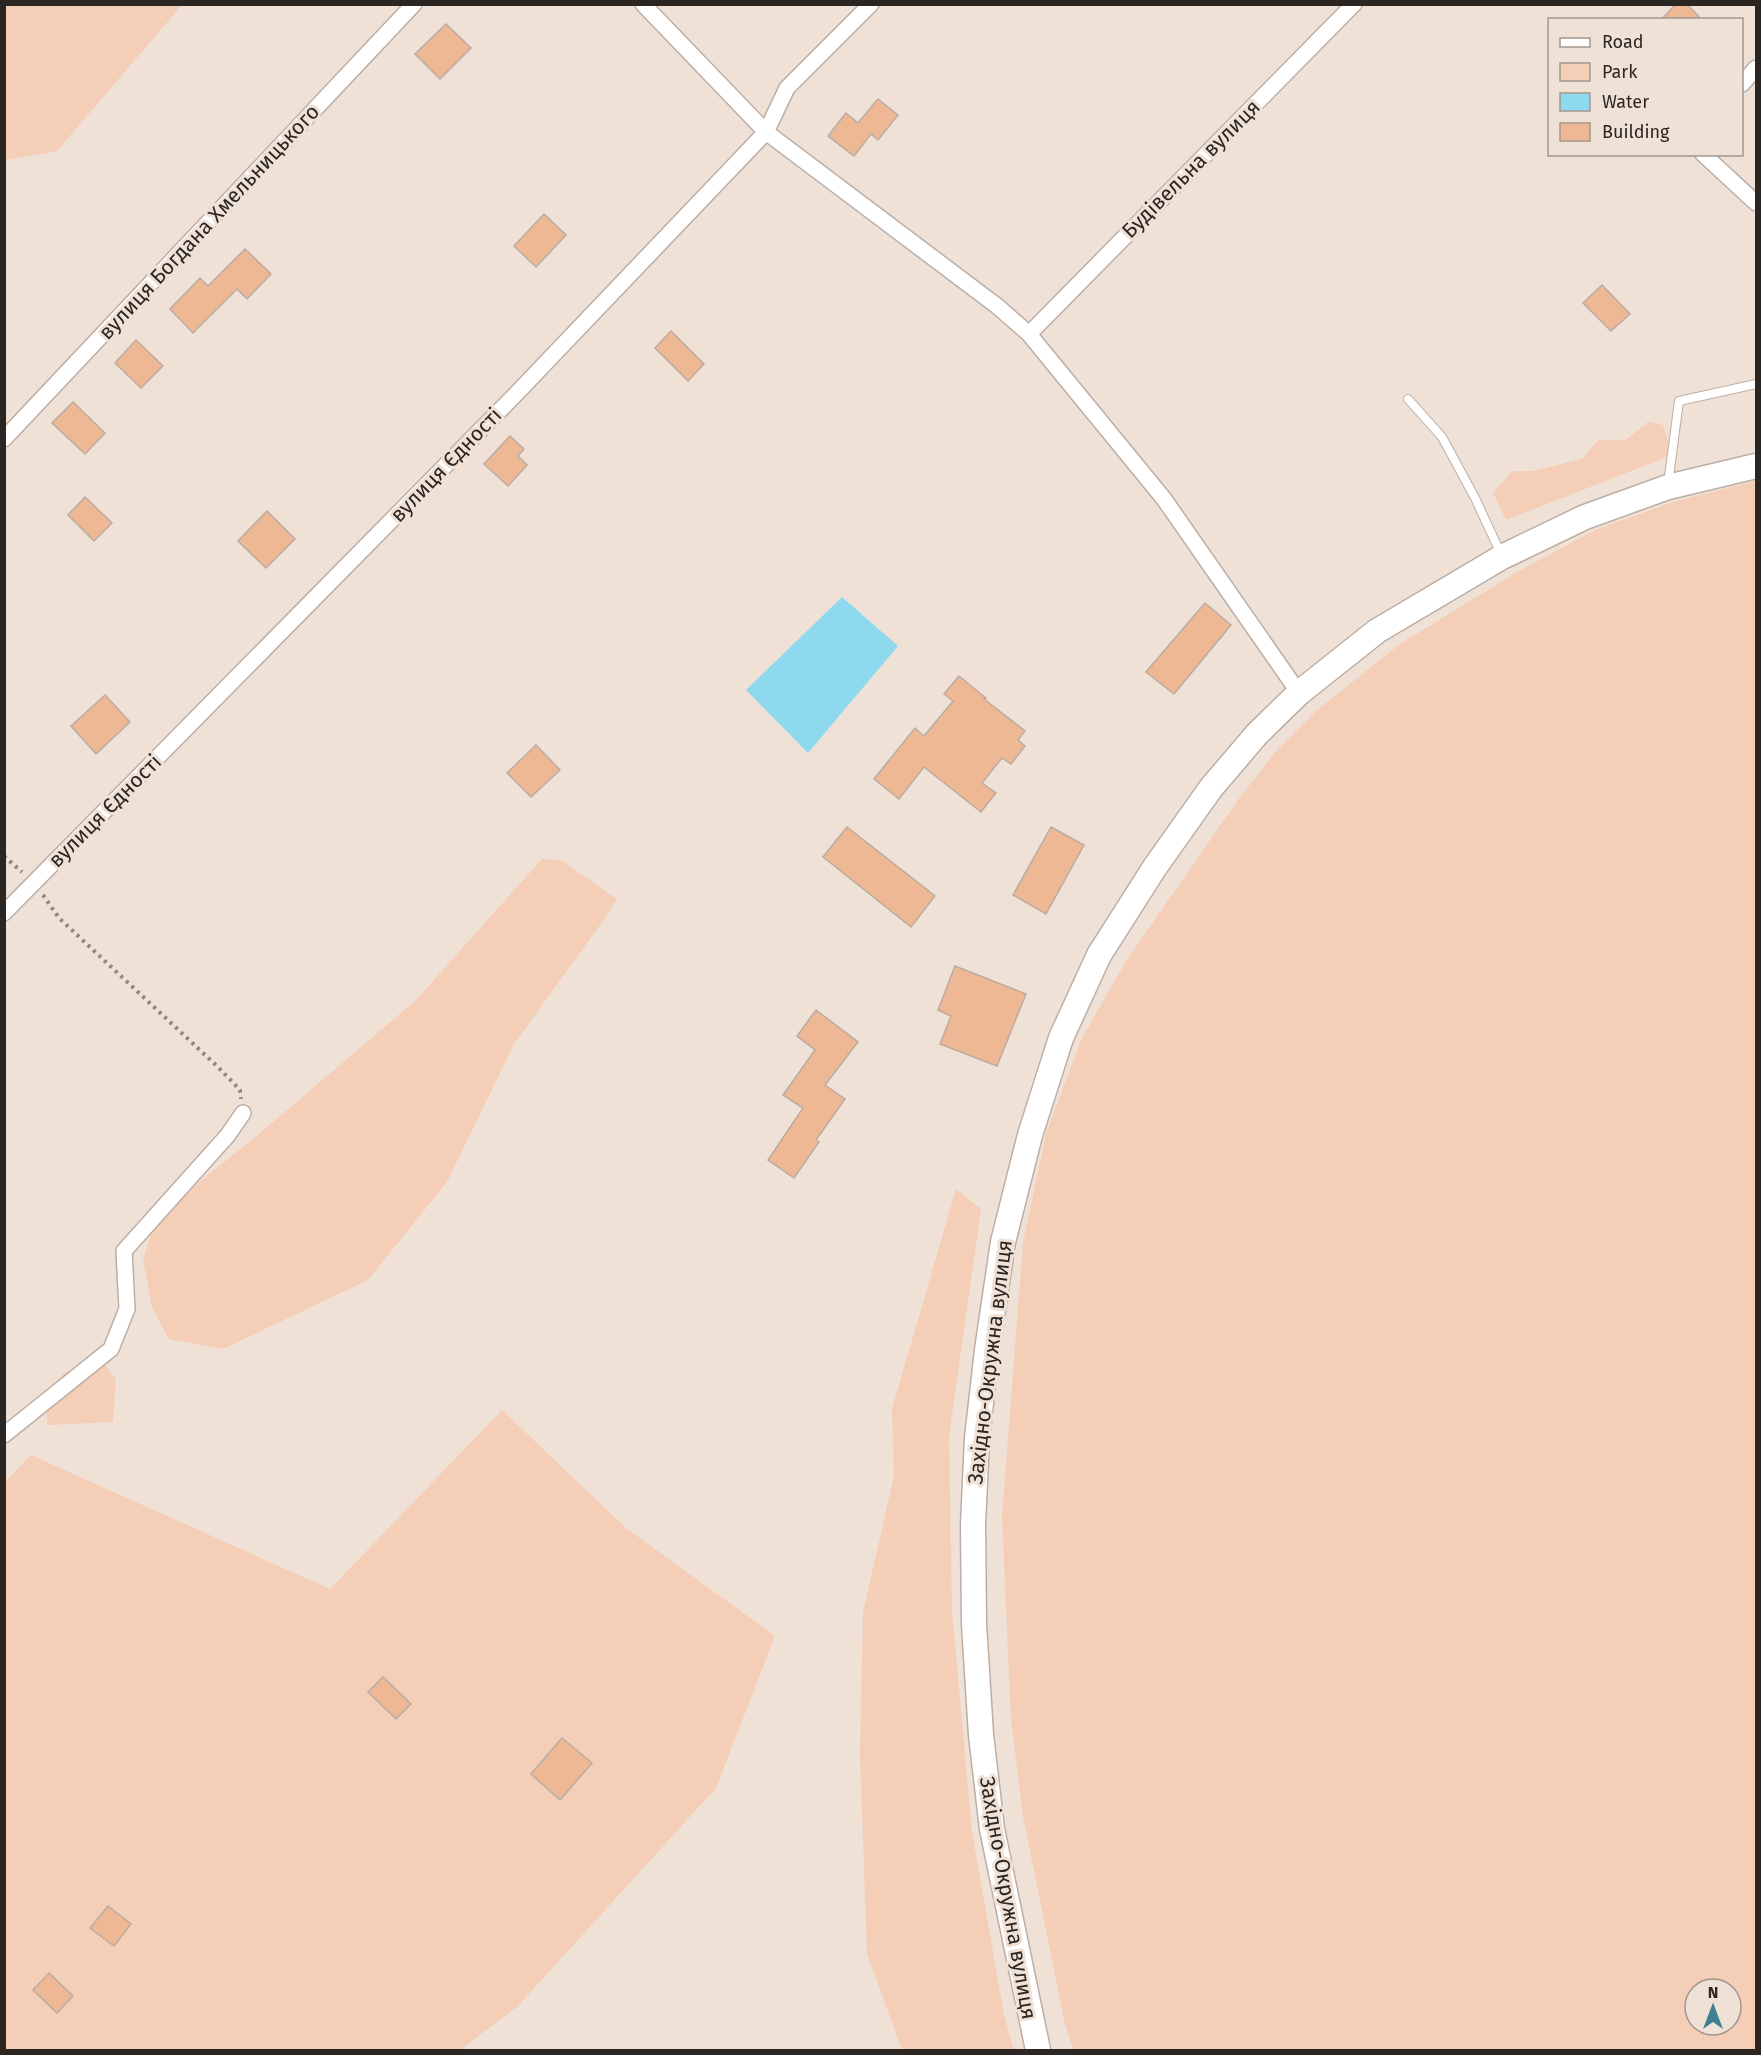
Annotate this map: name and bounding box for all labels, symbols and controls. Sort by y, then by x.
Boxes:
legend [1548,18,1743,156]
text: Road [1602,31,1644,53]
text: Park [1602,61,1638,83]
text: Water [1602,91,1649,113]
street label: Будівельна вулиця [1116,94,1266,244]
street label: вулиця Богдана Хмельницького [93,99,325,345]
text: Building [1602,121,1670,143]
street label: вулиця Єдності [385,402,507,528]
street label: вулиця Єдності [43,749,167,873]
street label: Західно-Окружна вулиця [962,1238,1018,1486]
street label: Західно-Окружна вулиця [974,1774,1042,2022]
north arrow [1683,1977,1743,2037]
text: N [1708,1983,1718,2002]

